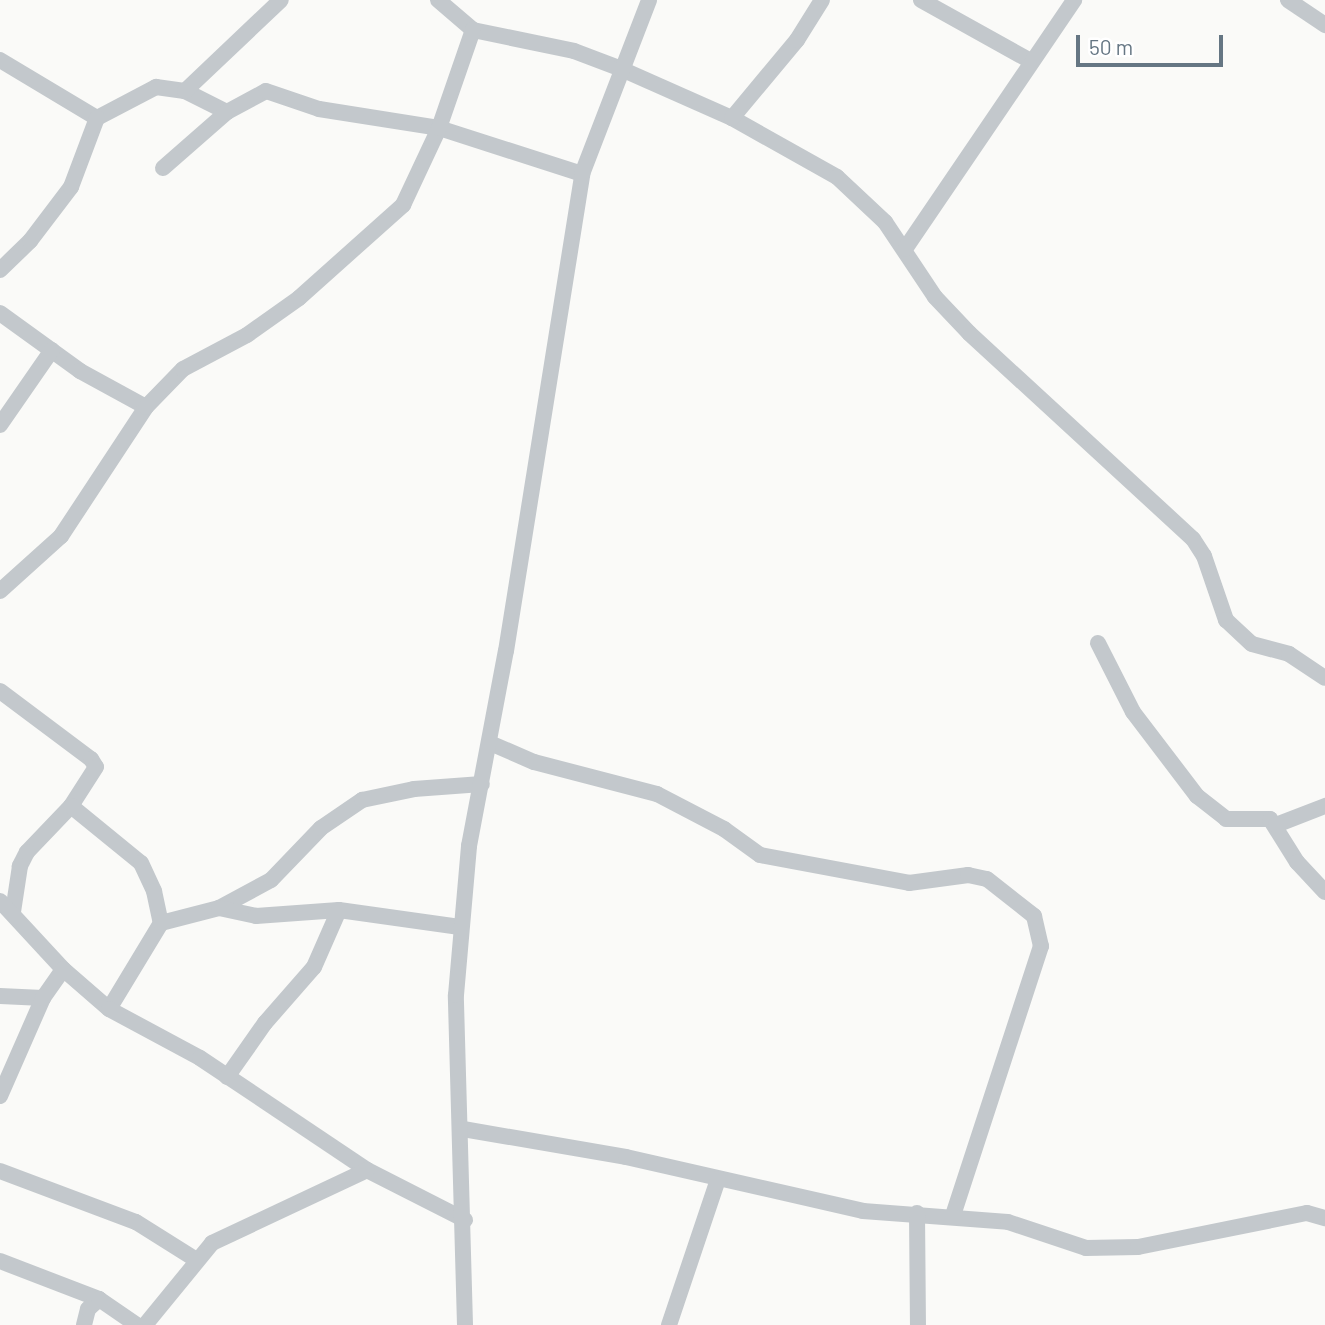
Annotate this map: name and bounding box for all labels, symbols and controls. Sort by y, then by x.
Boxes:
scale bar [1080,21,1227,65]
text: 50 m [1089,34,1133,59]

